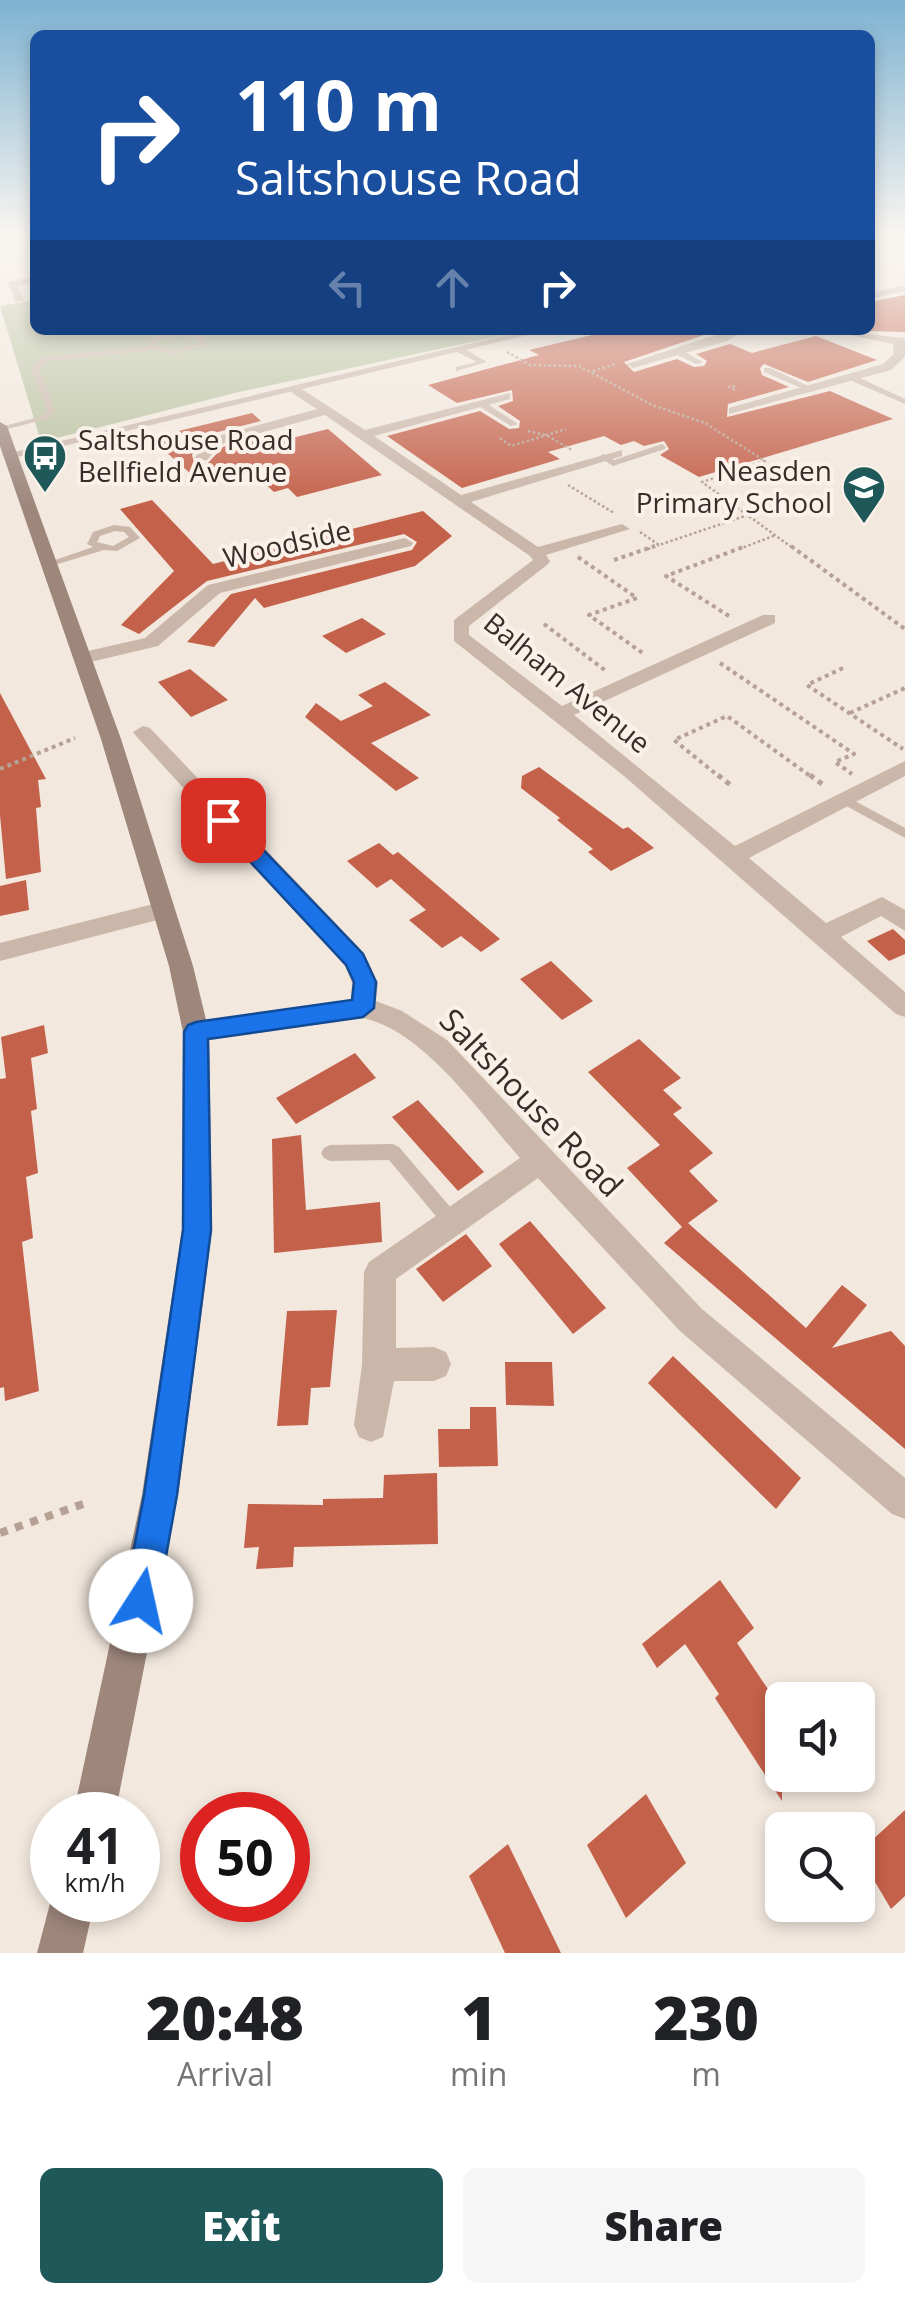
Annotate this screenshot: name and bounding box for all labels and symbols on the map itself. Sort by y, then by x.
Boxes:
place label: Saltshouse Road Bellfield Avenue [78,420,294,490]
bus stop icon: Saltshouse Road Bellfield Avenue [22,433,68,494]
place label: Neasden Primary School [636,451,832,521]
school or university icon: Neasden Primary School [841,464,887,525]
street label: Woodside [219,510,354,576]
street label: Balham Avenue [476,603,659,761]
pin [181,778,266,863]
street label: Saltshouse Road [431,998,633,1206]
position arrow [89,1549,193,1653]
speed limit sign: 50 [180,1792,310,1922]

